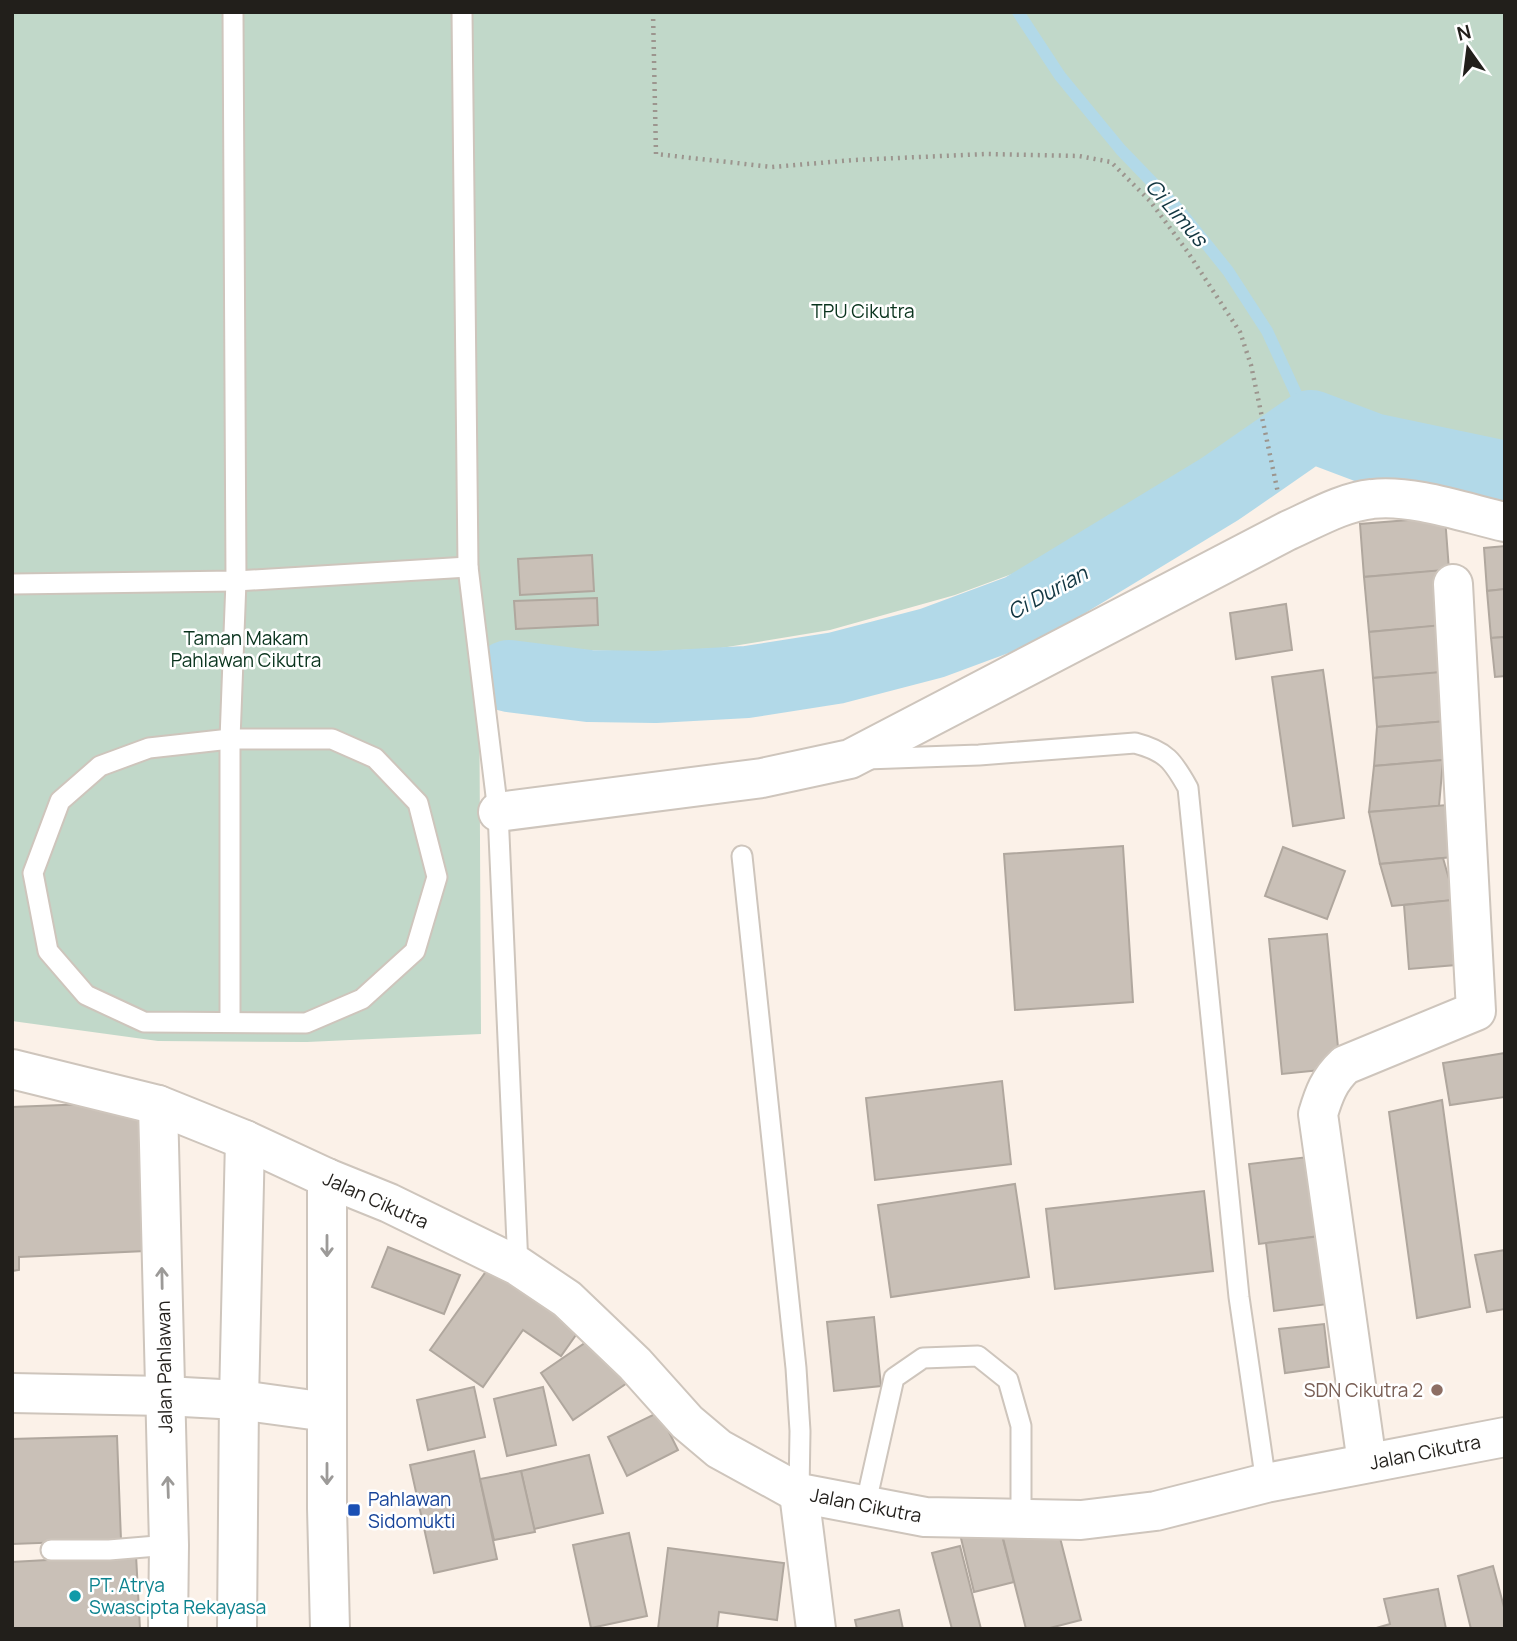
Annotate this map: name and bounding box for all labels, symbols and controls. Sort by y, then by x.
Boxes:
north arrow [1433,14,1503,84]
text: N [1454,18,1474,47]
water label: Ci Limus [1140,172,1215,253]
park label: TPU Cikutra [811,298,915,324]
water label: Ci Durian [1002,558,1093,625]
park label: Taman Makam Pahlawan Cikutra [171,625,321,673]
street label: Jalan Cikutra [319,1165,433,1235]
one-way arrow [320,1235,334,1258]
one-way arrow [155,1267,169,1290]
street label: Jalan Pahlawan [150,1300,178,1434]
place label: SDN Cikutra 2 [1304,1377,1423,1403]
marker: SDN Cikutra 2 [1429,1382,1445,1398]
street label: Jalan Cikutra [1367,1428,1483,1476]
one-way arrow [320,1462,334,1485]
one-way arrow [161,1476,174,1499]
street label: Jalan Cikutra [808,1481,924,1529]
place label: Pahlawan Sidomukti [368,1486,456,1534]
marker: Pahlawan Sidomukti [346,1502,362,1518]
place label: PT. Atrya Swascipta Rekayasa [89,1572,266,1620]
marker: PT. Atrya Swascipta Rekayasa [67,1588,83,1604]

